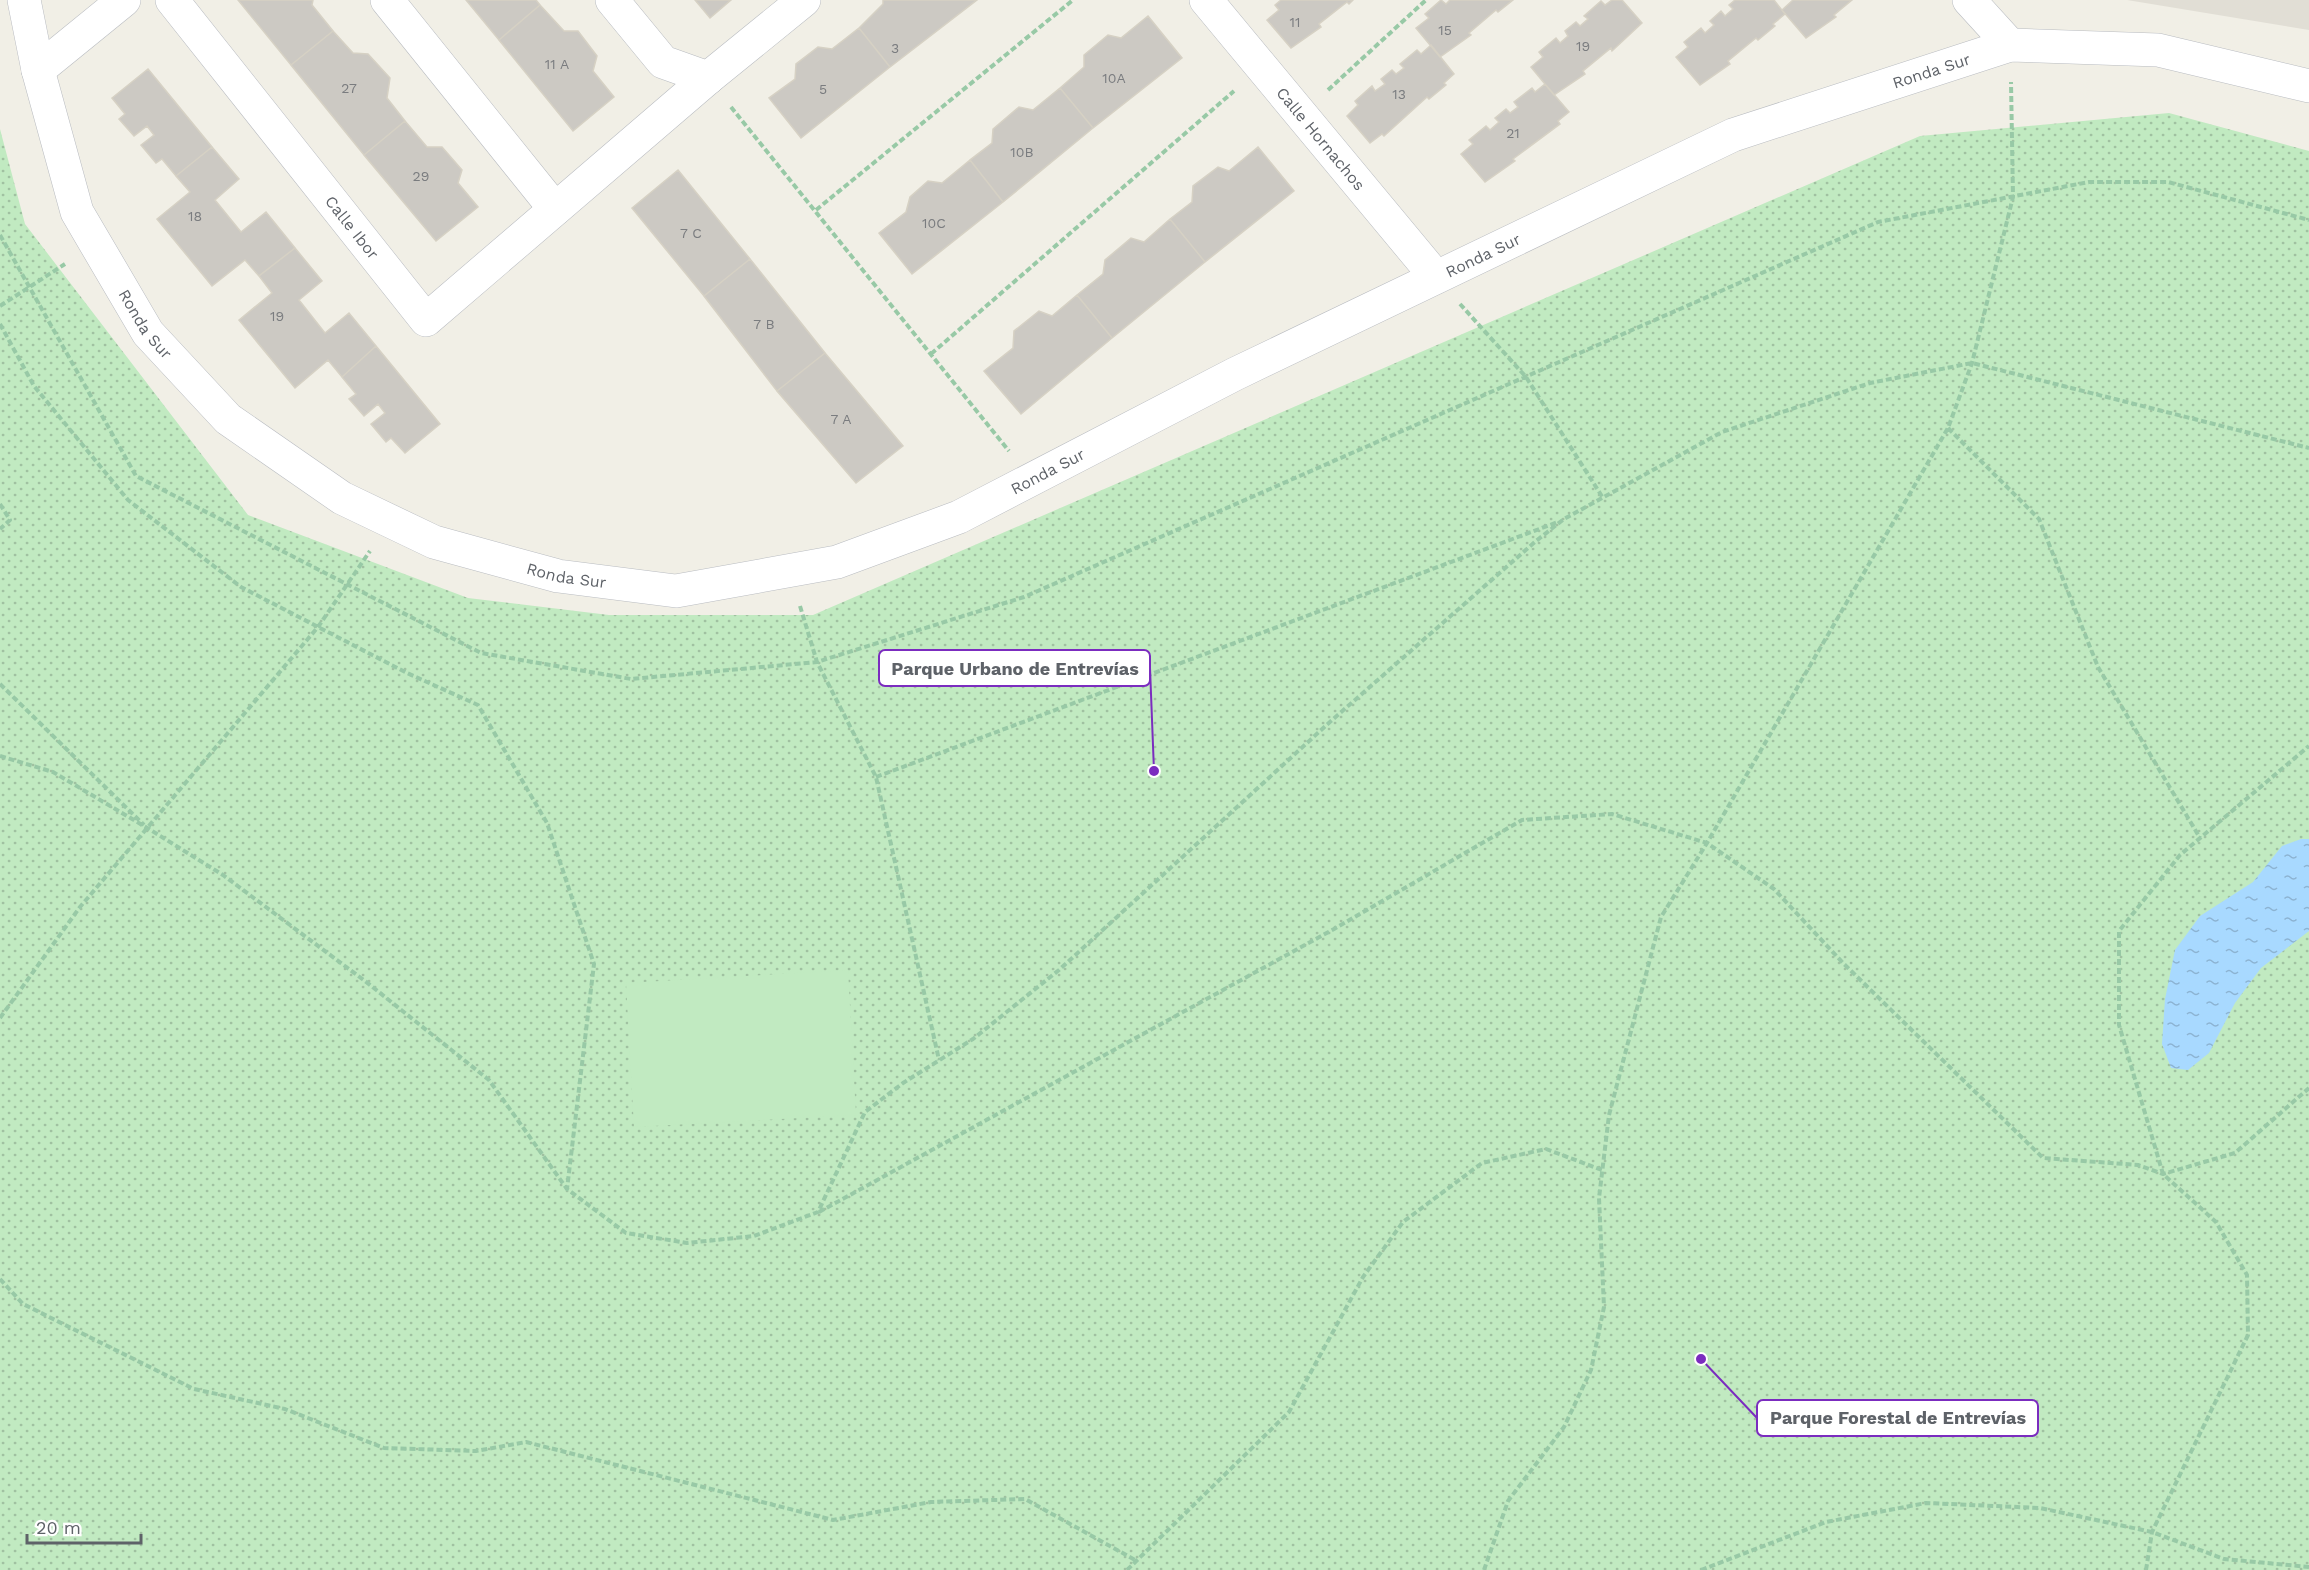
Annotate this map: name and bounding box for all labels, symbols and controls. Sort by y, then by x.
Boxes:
house number: 11 [1290,14,1300,30]
house number: 15 [1438,22,1452,38]
house number: 19 [1576,38,1590,54]
house number: 3 [891,40,899,56]
street label: Ronda Sur [1890,49,1973,93]
house number: 11 A [545,56,569,72]
house number: 10A [1102,70,1126,86]
house number: 27 [341,80,357,96]
house number: 5 [819,81,827,97]
street label: Calle Hornachos [1272,83,1369,194]
house number: 13 [1392,86,1406,102]
house number: 21 [1506,125,1520,141]
house number: 10B [1010,144,1034,160]
house number: 29 [413,168,429,184]
street label: Calle Ibor [321,192,383,263]
house number: 18 [188,208,202,224]
house number: 10C [922,215,946,231]
house number: 7 C [680,225,702,241]
street label: Ronda Sur [1443,229,1524,282]
street label: Ronda Sur [114,286,176,363]
house number: 19 [270,308,284,324]
house number: 7 B [753,316,775,332]
house number: 7 A [831,411,851,427]
street label: Ronda Sur [1008,444,1088,499]
street label: Ronda Sur [524,559,608,592]
callout: Parque Urbano de Entrevías [879,650,1150,686]
text: Parque Urbano de Entrevías [891,658,1139,679]
callout: Parque Forestal de Entrevías [1757,1400,2038,1436]
text: Parque Forestal de Entrevías [1770,1407,2026,1428]
scale bar [27,1507,141,1545]
text: 20 m [36,1517,81,1538]

